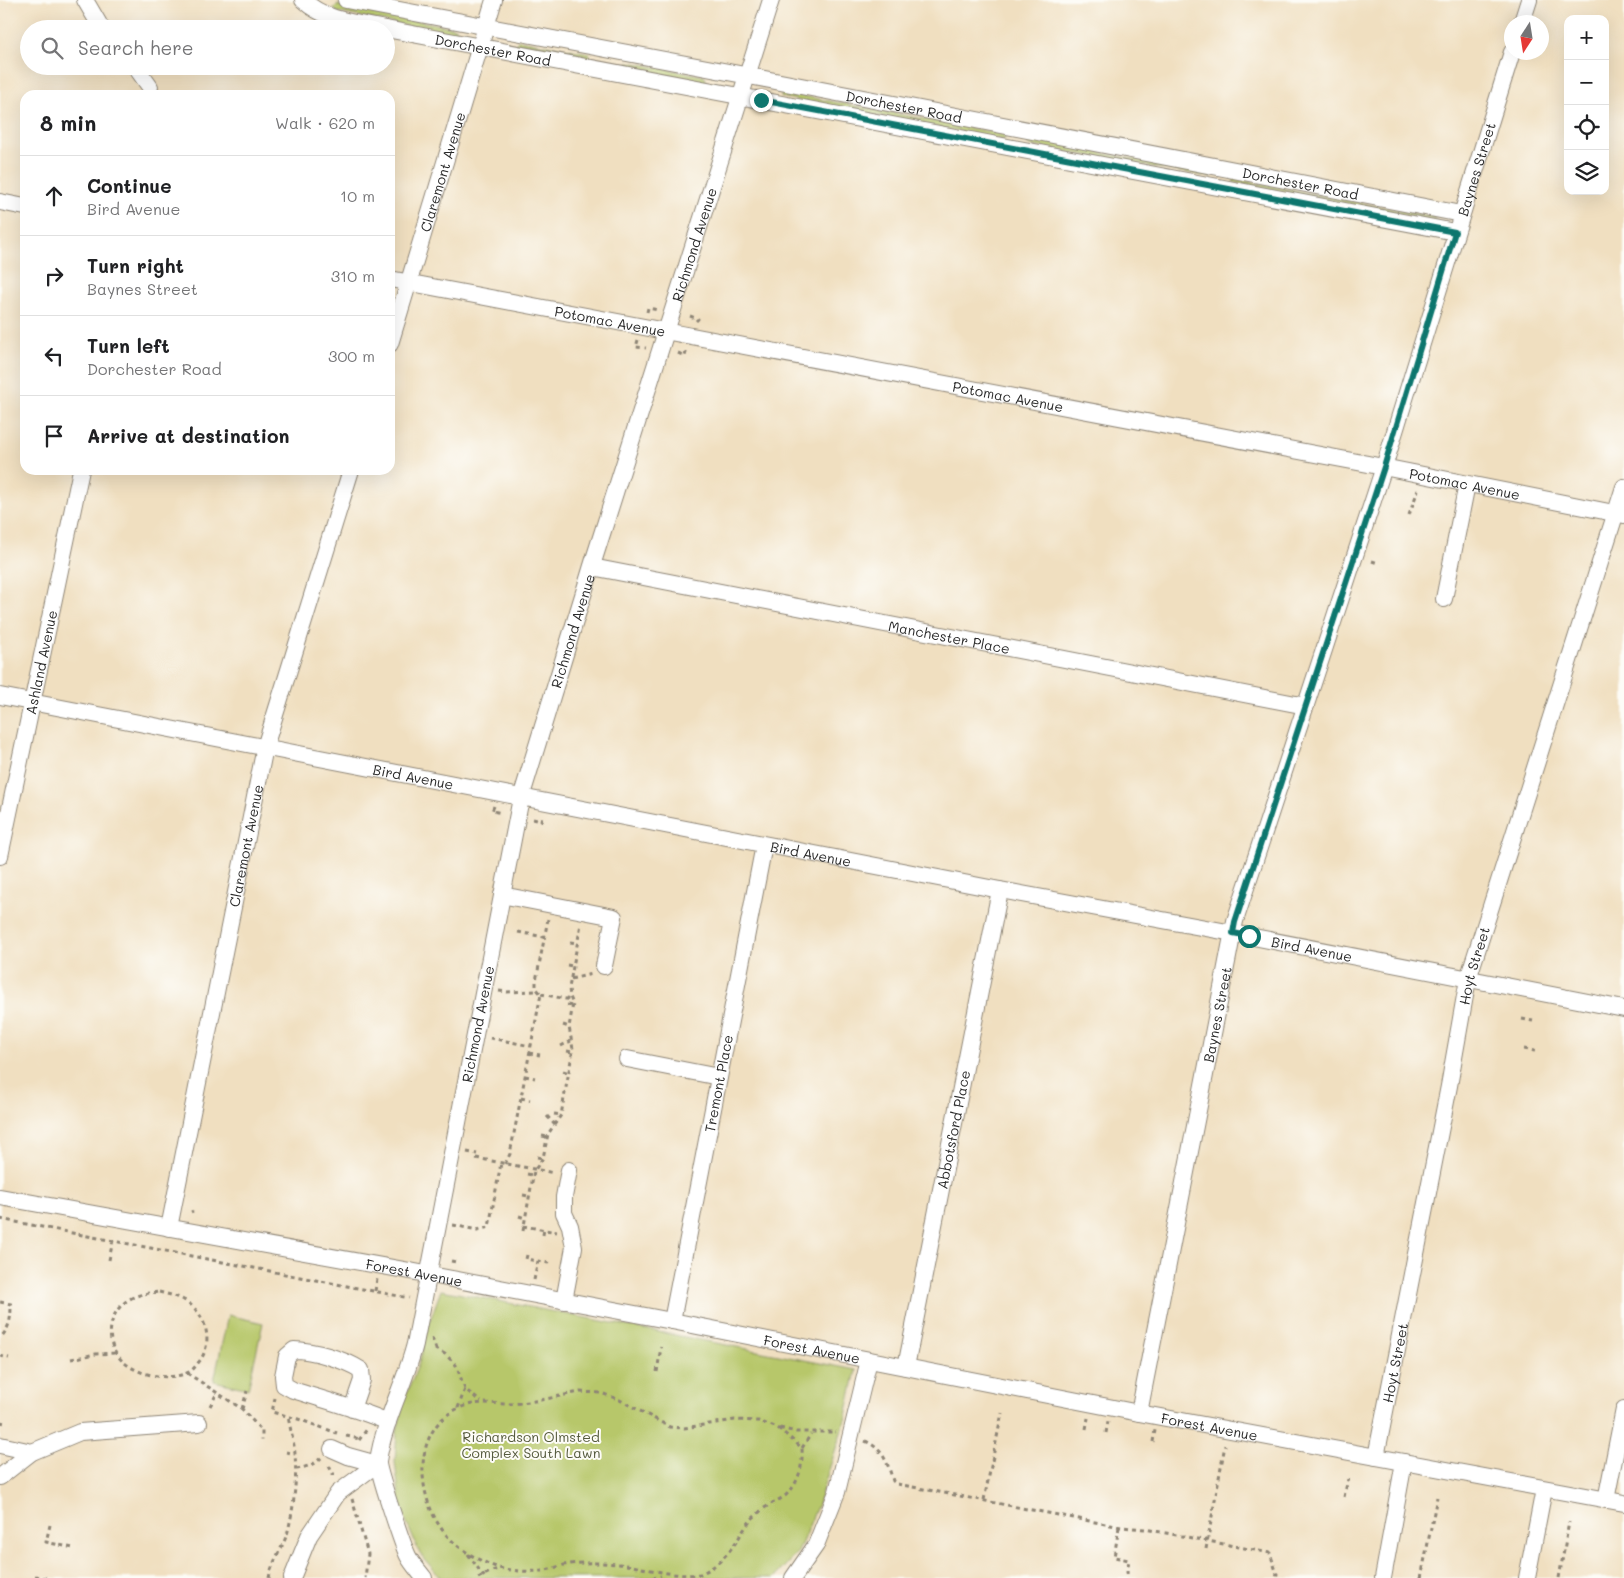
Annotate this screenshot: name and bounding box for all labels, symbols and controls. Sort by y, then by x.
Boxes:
north arrow [1504,15,1549,60]
map controls [1564,15,1609,195]
button: + [1564,15,1609,60]
search box [20,20,395,75]
street label: Dorchester Road [433,29,553,70]
icon: search [38,34,66,62]
text: Search here [78,35,194,60]
button: − [1564,60,1609,105]
street label: Dorchester Road [844,85,964,127]
route end [750,89,773,112]
button: locate [1564,105,1609,150]
text: 8 min [40,109,96,136]
street label: Claremont Avenue [415,109,469,234]
text: Walk · 620 m [275,112,375,133]
street label: Baynes Street [1453,120,1499,218]
button: layers [1564,150,1609,195]
street label: Dorchester Road [1241,162,1360,203]
text: Continue [87,173,172,198]
icon: ahead [40,182,68,210]
text: 10 m [340,185,375,206]
street label: Richmond Avenue [667,185,721,304]
text: Bird Avenue [87,198,181,219]
text: Turn right [87,253,184,278]
icon: right [40,262,68,290]
text: 310 m [331,265,375,286]
text: Baynes Street [87,278,198,299]
street label: Potomac Avenue [553,301,667,340]
text: Turn left [87,333,170,358]
icon: left [40,342,68,370]
text: 300 m [328,345,375,366]
text: Dorchester Road [87,358,222,379]
street label: Potomac Avenue [951,376,1065,416]
icon: arrive [40,422,68,450]
text: Arrive at destination [87,423,290,448]
street label: Potomac Avenue [1408,463,1522,504]
street label: Richmond Avenue [546,571,599,690]
street label: Ashland Avenue [20,608,61,716]
street label: Manchester Place [887,615,1012,658]
street label: Bird Avenue [371,759,455,793]
street label: Claremont Avenue [224,783,267,908]
street label: Bird Avenue [769,836,853,870]
street label: Hoyt Street [1454,924,1494,1006]
route start [1238,925,1261,948]
street label: Bird Avenue [1270,931,1354,965]
street label: Richmond Avenue [457,964,498,1084]
street label: Baynes Street [1198,965,1235,1064]
street label: Tremont Place [699,1033,737,1134]
street label: Abbotsford Place [932,1069,974,1191]
street label: Forest Avenue [364,1254,464,1290]
street label: Hoyt Street [1377,1321,1412,1404]
street label: Forest Avenue [762,1330,862,1367]
street label: Forest Avenue [1160,1408,1259,1444]
park label: Richardson Olmsted Complex South Lawn [462,1427,600,1462]

